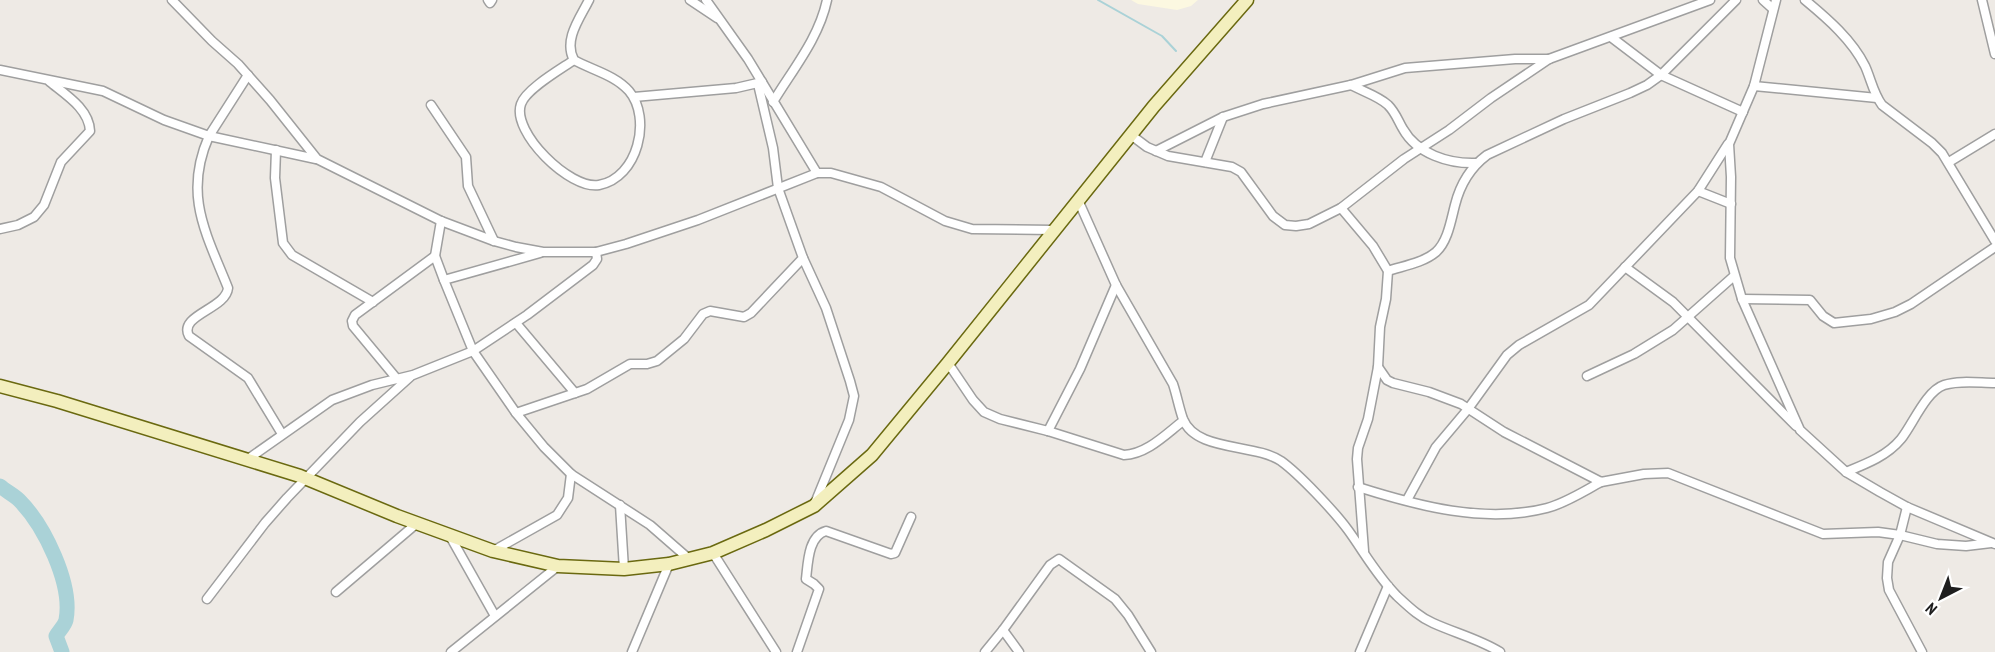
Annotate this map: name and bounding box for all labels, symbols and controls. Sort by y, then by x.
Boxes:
north arrow [1911,568,1971,628]
text: N [1921,599,1941,619]

